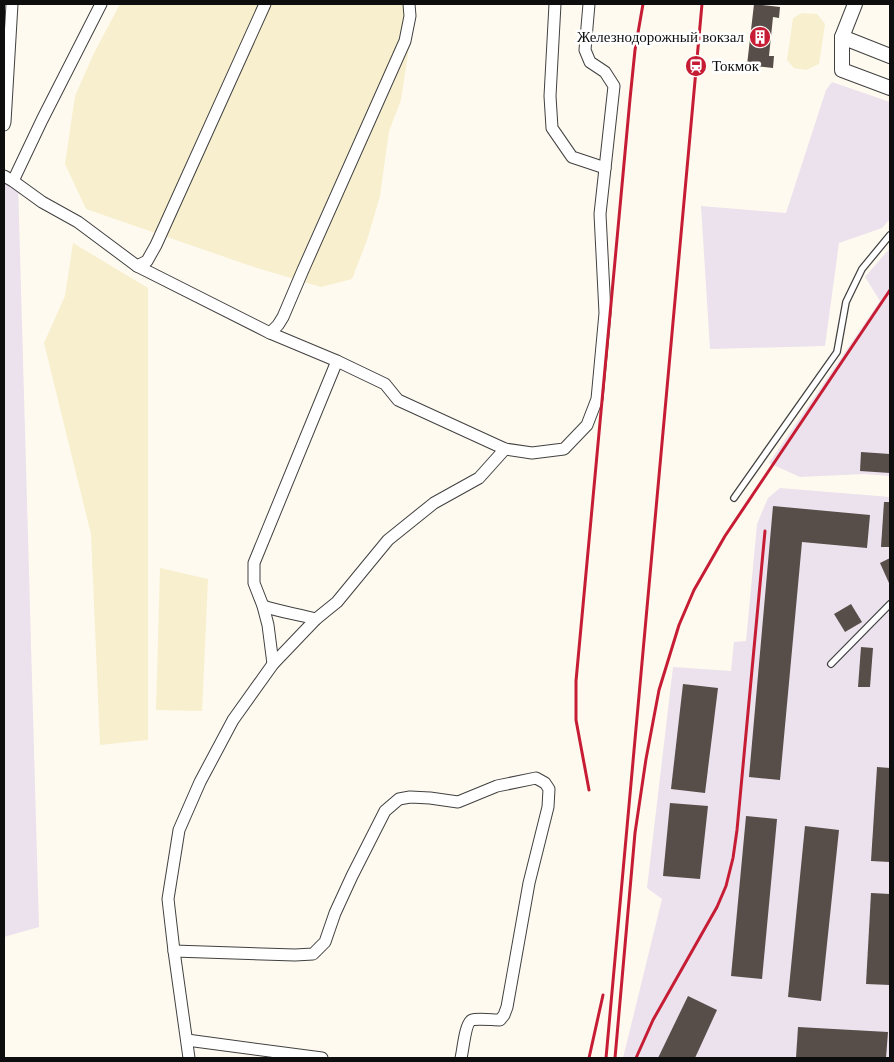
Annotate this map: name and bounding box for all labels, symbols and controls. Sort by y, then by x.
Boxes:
building icon: Железнодорожный вокзал [748,25,772,49]
place label: Железнодорожный вокзал [577,27,745,46]
station icon: Токмок [684,54,708,78]
place label: Токмок [712,56,760,75]

